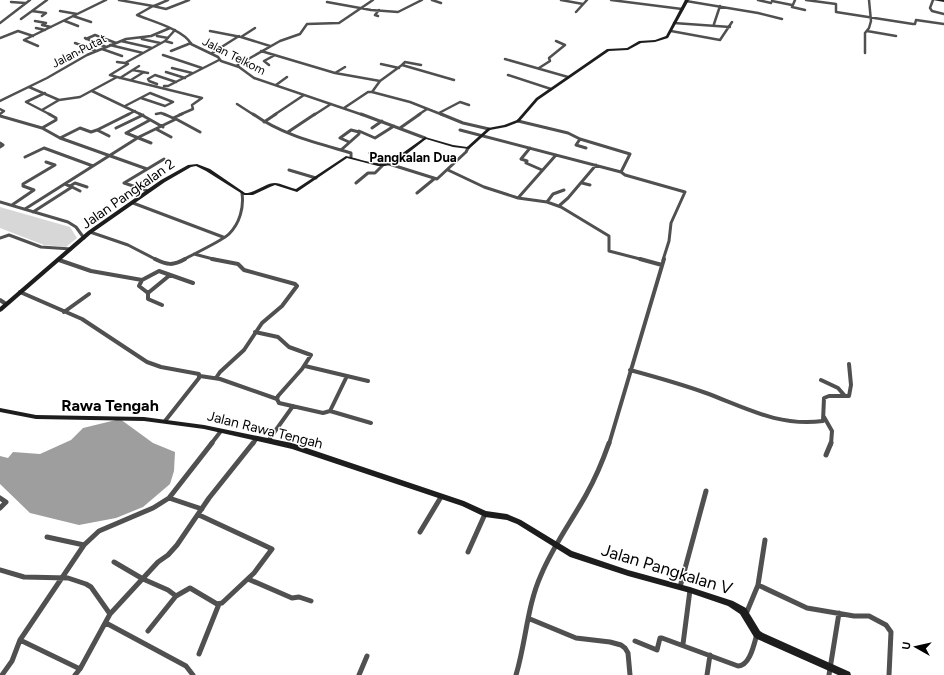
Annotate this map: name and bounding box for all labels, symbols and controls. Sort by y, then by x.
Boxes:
street label: Jalan Putat [49,31,109,71]
street label: Jalan Telkom [200,34,268,78]
district label: Pangkalan Dua [369,150,457,165]
street label: Jalan Pangkalan 2 [78,155,178,233]
district label: Rawa Tengah [61,396,159,415]
street label: Jalan Rawa Tengah [205,407,325,453]
street label: Jalan Pangkalan V [599,540,735,598]
north arrow [896,627,936,667]
text: U [900,641,914,650]

